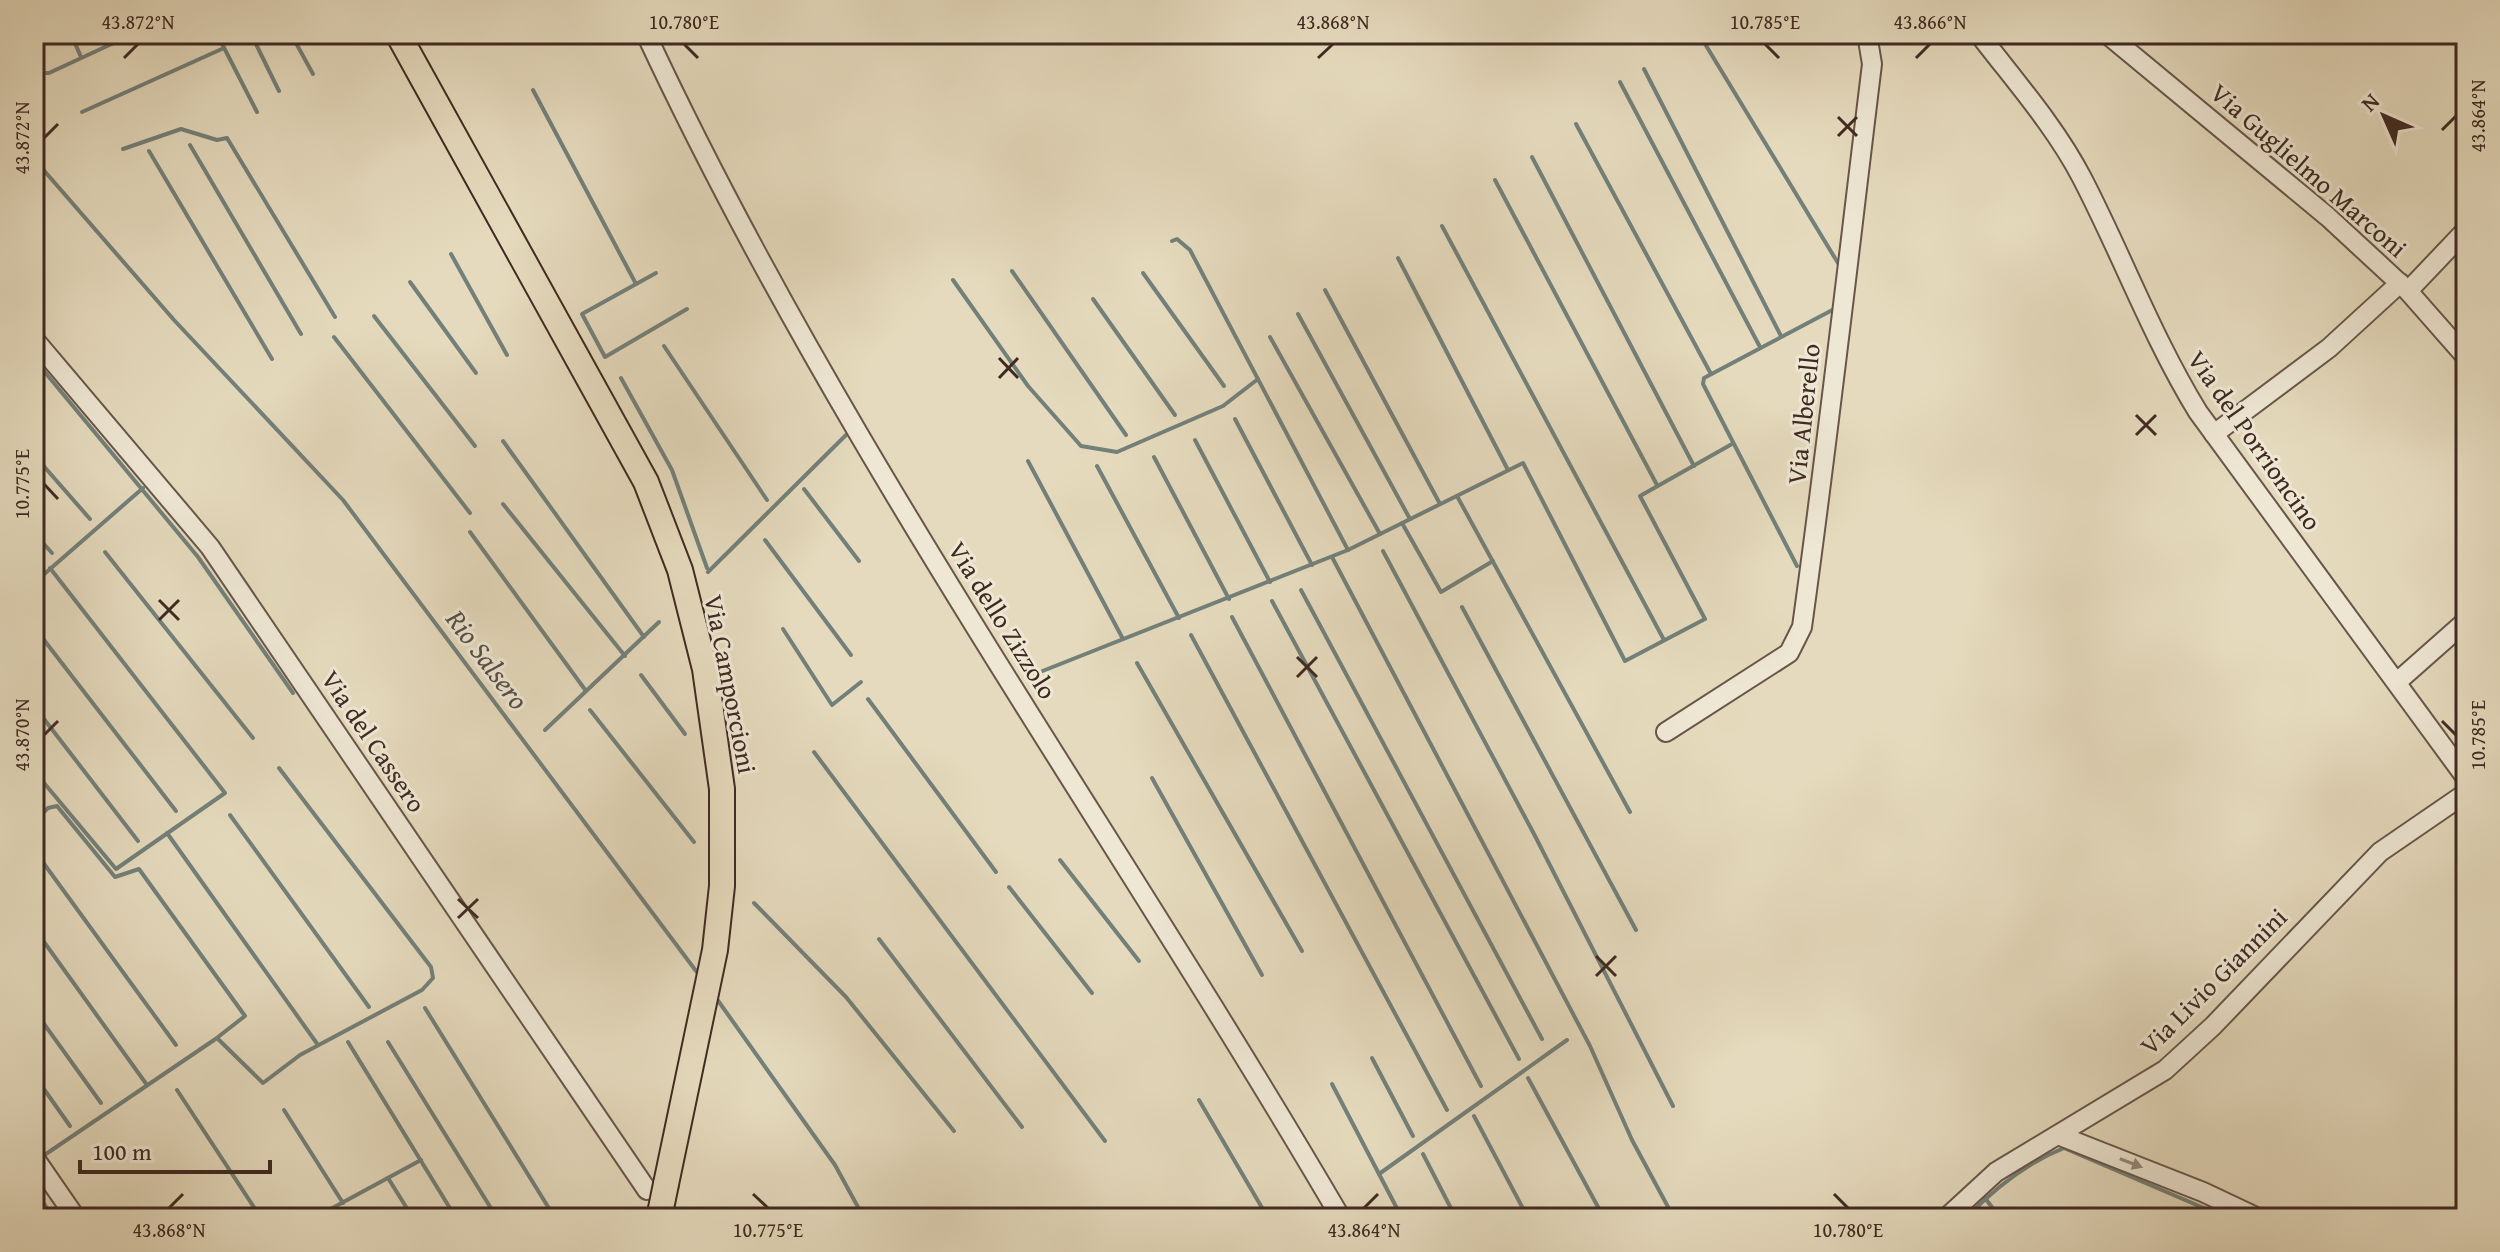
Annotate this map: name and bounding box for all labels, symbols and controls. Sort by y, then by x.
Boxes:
text: 43.872°N [101,7,175,36]
text: 10.780°E [649,7,719,36]
text: 43.868°N [1296,7,1370,36]
text: 10.785°E [1730,7,1800,36]
text: 43.866°N [1893,7,1967,36]
street label: Via Guglielmo Marconi [2202,73,2416,267]
north arrow [2344,76,2424,156]
text: 43.864°N [2463,79,2492,153]
text: N [2353,85,2387,118]
text: 43.872°N [7,101,36,175]
street label: Via Alberello [1776,342,1830,486]
street label: Via del Porrioncino [2178,342,2332,538]
text: 10.775°E [7,449,36,519]
street label: Via dello Zizzolo [939,533,1067,707]
street label: Via Camporcioni [695,591,767,777]
water label: Rio Salsero [436,600,539,718]
street label: Via del Cassero [312,662,436,820]
text: 43.870°N [7,698,36,772]
text: 10.785°E [2463,700,2492,770]
street label: Via Livio Giannini [2130,898,2296,1064]
scale bar [80,1124,270,1174]
text: 100 m [92,1134,152,1169]
one-way arrow [2119,1157,2143,1170]
text: 43.868°N [132,1215,206,1244]
text: 10.775°E [733,1215,803,1244]
text: 43.864°N [1327,1215,1401,1244]
text: 10.780°E [1813,1215,1883,1244]

